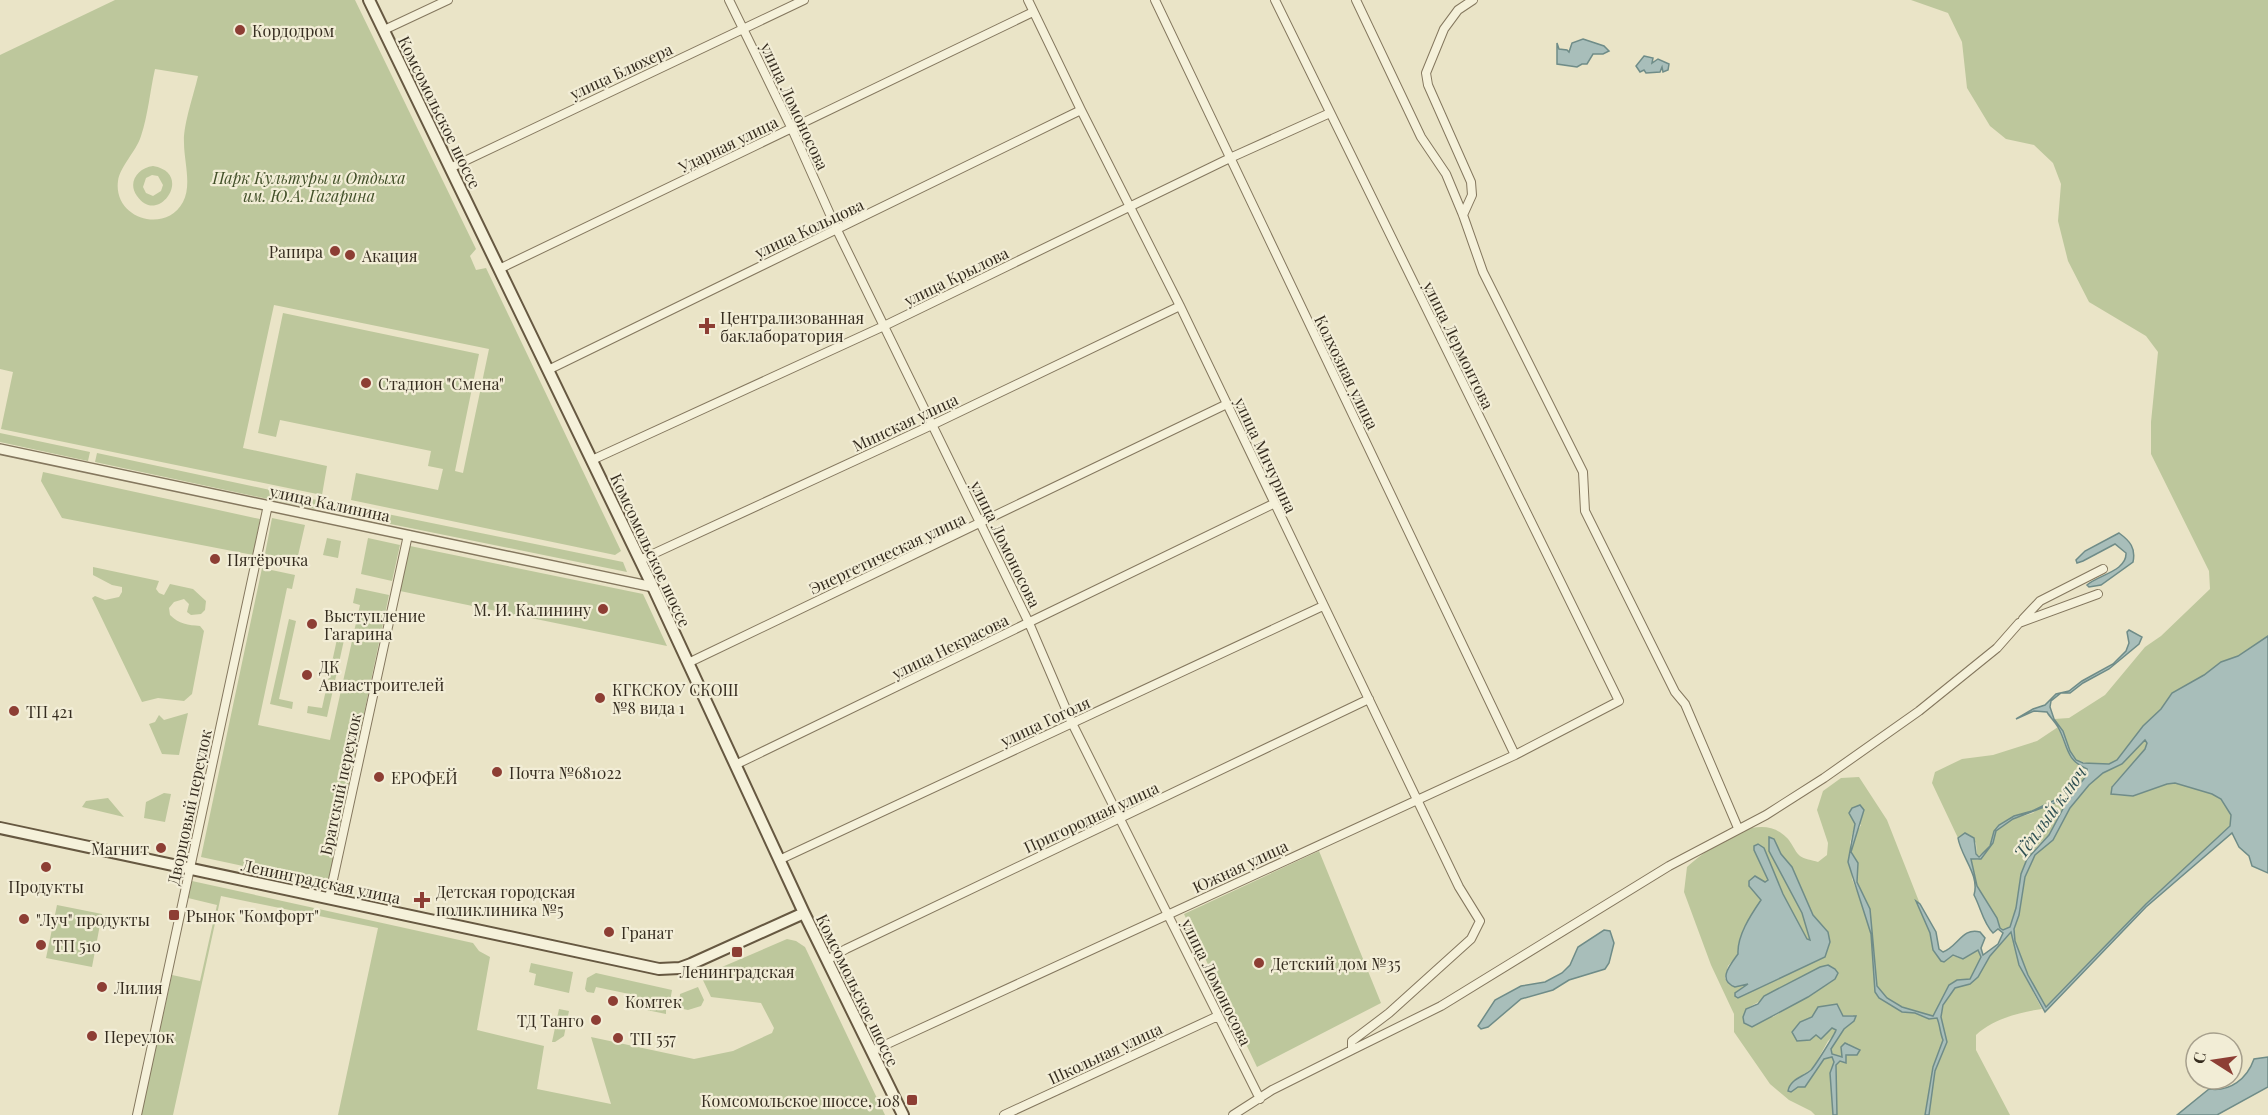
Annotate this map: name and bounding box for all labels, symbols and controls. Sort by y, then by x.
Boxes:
place label: Кордодром [252,20,334,41]
marker: Кордодром [233,23,247,37]
street label: Комсомольское шоссе [394,32,486,192]
street label: улица Блюхера [565,38,676,104]
street label: улица Ломоносова [756,38,834,173]
street label: Ударная улица [674,111,781,178]
park label: Парк Культуры и Отдыха им. Ю.А. Гагарина [211,167,406,206]
street label: улица Кольцова [750,194,867,263]
place label: Рапира [269,241,323,262]
street label: улица Крылова [899,242,1012,311]
marker: Рапира [328,244,342,258]
place label: Акация [361,245,418,266]
marker: Акация [343,248,357,262]
street label: улица Лермонтова [1419,277,1499,412]
place label: Централизованная баклаборатория [720,307,864,346]
street label: Колхозная улица [1310,311,1384,433]
marker: Централизованная баклаборатория [698,317,716,335]
place label: Стадион "Смена" [378,373,504,394]
marker: Стадион "Смена" [359,376,373,390]
street label: Минская улица [849,388,961,456]
street label: улица Мичурина [1230,393,1302,516]
street label: Комсомольское шоссе [606,470,696,630]
street label: улица Ломоносова [966,476,1046,611]
street label: улица Калинина [267,480,392,526]
street label: Энергетическая улица [805,507,969,599]
place label: Пятёрочка [227,549,308,570]
marker: Пятёрочка [208,552,222,566]
place label: М. И. Калинину [473,599,591,620]
marker: М. И. Калинину [596,602,610,616]
place label: Выступление Гагарина [324,605,426,644]
street label: улица Некрасова [888,609,1012,684]
marker: Выступление Гагарина [305,617,319,631]
place label: ДК Авиастроителей [318,656,444,695]
marker: ДК Авиастроителей [300,668,314,682]
place label: КГКСКОУ СКОШ №8 вида 1 [612,679,739,718]
marker: КГКСКОУ СКОШ №8 вида 1 [593,691,607,705]
street label: улица Гоголя [996,691,1093,751]
place label: ТП 421 [26,701,73,722]
marker: ТП 421 [7,704,21,718]
street label: Братский переулок [315,711,365,857]
street label: Дворцовый переулок [162,727,216,887]
water label: Тёплый ключ [2008,761,2092,863]
place label: Почта №681022 [509,762,622,783]
marker: Почта №681022 [490,765,504,779]
place label: ЕРОФЕЙ [391,767,458,788]
marker: ЕРОФЕЙ [372,770,386,784]
street label: Пригородная улица [1020,777,1162,857]
street label: Южная улица [1189,835,1291,897]
place label: Магнит [91,838,149,859]
marker: Магнит [154,841,168,855]
street label: Ленинградская улица [239,854,403,908]
marker: Продукты [39,860,53,874]
place label: Продукты [8,876,84,897]
place label: Детская городская поликлиника №5 [436,881,576,920]
marker: Детская городская поликлиника №5 [413,891,431,909]
place label: Рынок "Комфорт" [186,905,319,926]
marker: Рынок "Комфорт" [167,908,181,922]
place label: "Луч" продукты [36,909,150,930]
street label: Комсомольское шоссе [812,910,904,1070]
marker: "Луч" продукты [17,912,31,926]
street label: улица Ломоносова [1177,914,1257,1049]
place label: Гранат [621,922,673,943]
marker: Гранат [602,925,616,939]
place label: ТП 510 [53,935,101,956]
marker: ТП 510 [34,938,48,952]
marker: Ленинградская [730,945,744,959]
place label: Детский дом №35 [1271,953,1401,974]
marker: Детский дом №35 [1252,956,1266,970]
place label: Ленинградская [679,961,795,982]
place label: Лилия [113,977,163,998]
marker: Лилия [95,980,109,994]
place label: Комтек [625,991,682,1012]
marker: Комтек [606,994,620,1008]
place label: ТД Танго [517,1010,584,1031]
marker: ТД Танго [589,1013,603,1027]
street label: Школьная улица [1045,1017,1165,1089]
place label: Переулок [104,1026,174,1047]
place label: ТП 557 [630,1028,676,1049]
marker: Переулок [85,1029,99,1043]
marker: ТП 557 [611,1031,625,1045]
north arrow [2184,1031,2244,1091]
text: С [2187,1050,2210,1065]
place label: Комсомольское шоссе, 108 [701,1090,900,1111]
marker: Комсомольское шоссе, 108 [905,1093,919,1107]

